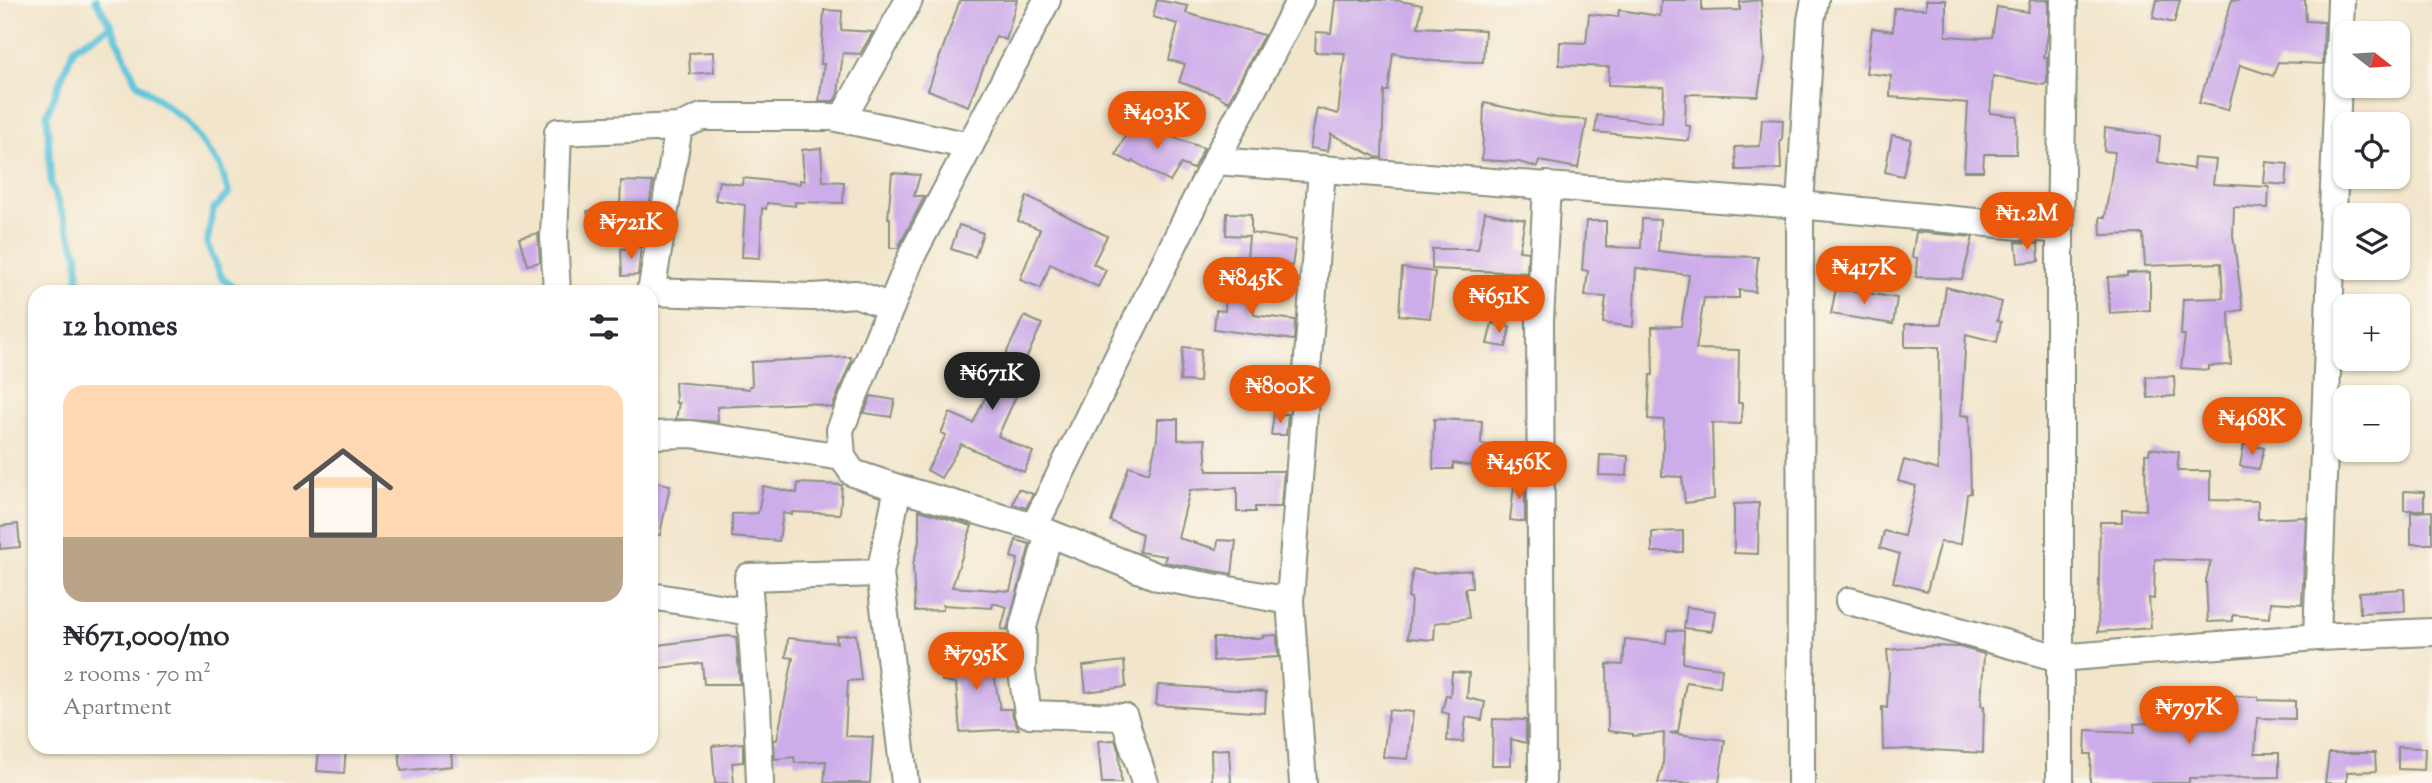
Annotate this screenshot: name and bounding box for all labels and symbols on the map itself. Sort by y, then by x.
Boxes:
north arrow [2333,21,2410,98]
pin: ₦403K [1108,92,1206,151]
pin: ₦1.2M [1978,192,2076,252]
pin: ₦721K [582,202,680,261]
pin: ₦417K [1815,246,1913,306]
pin: ₦845K [1202,258,1300,317]
pin: ₦651K [1450,276,1548,335]
pin: ₦671K [943,352,1041,412]
pin: ₦800K [1231,366,1329,425]
pin: ₦468K [2203,398,2301,457]
pin: ₦456K [1470,442,1568,501]
pin: ₦795K [927,632,1025,692]
pin: ₦797K [2140,686,2238,746]

